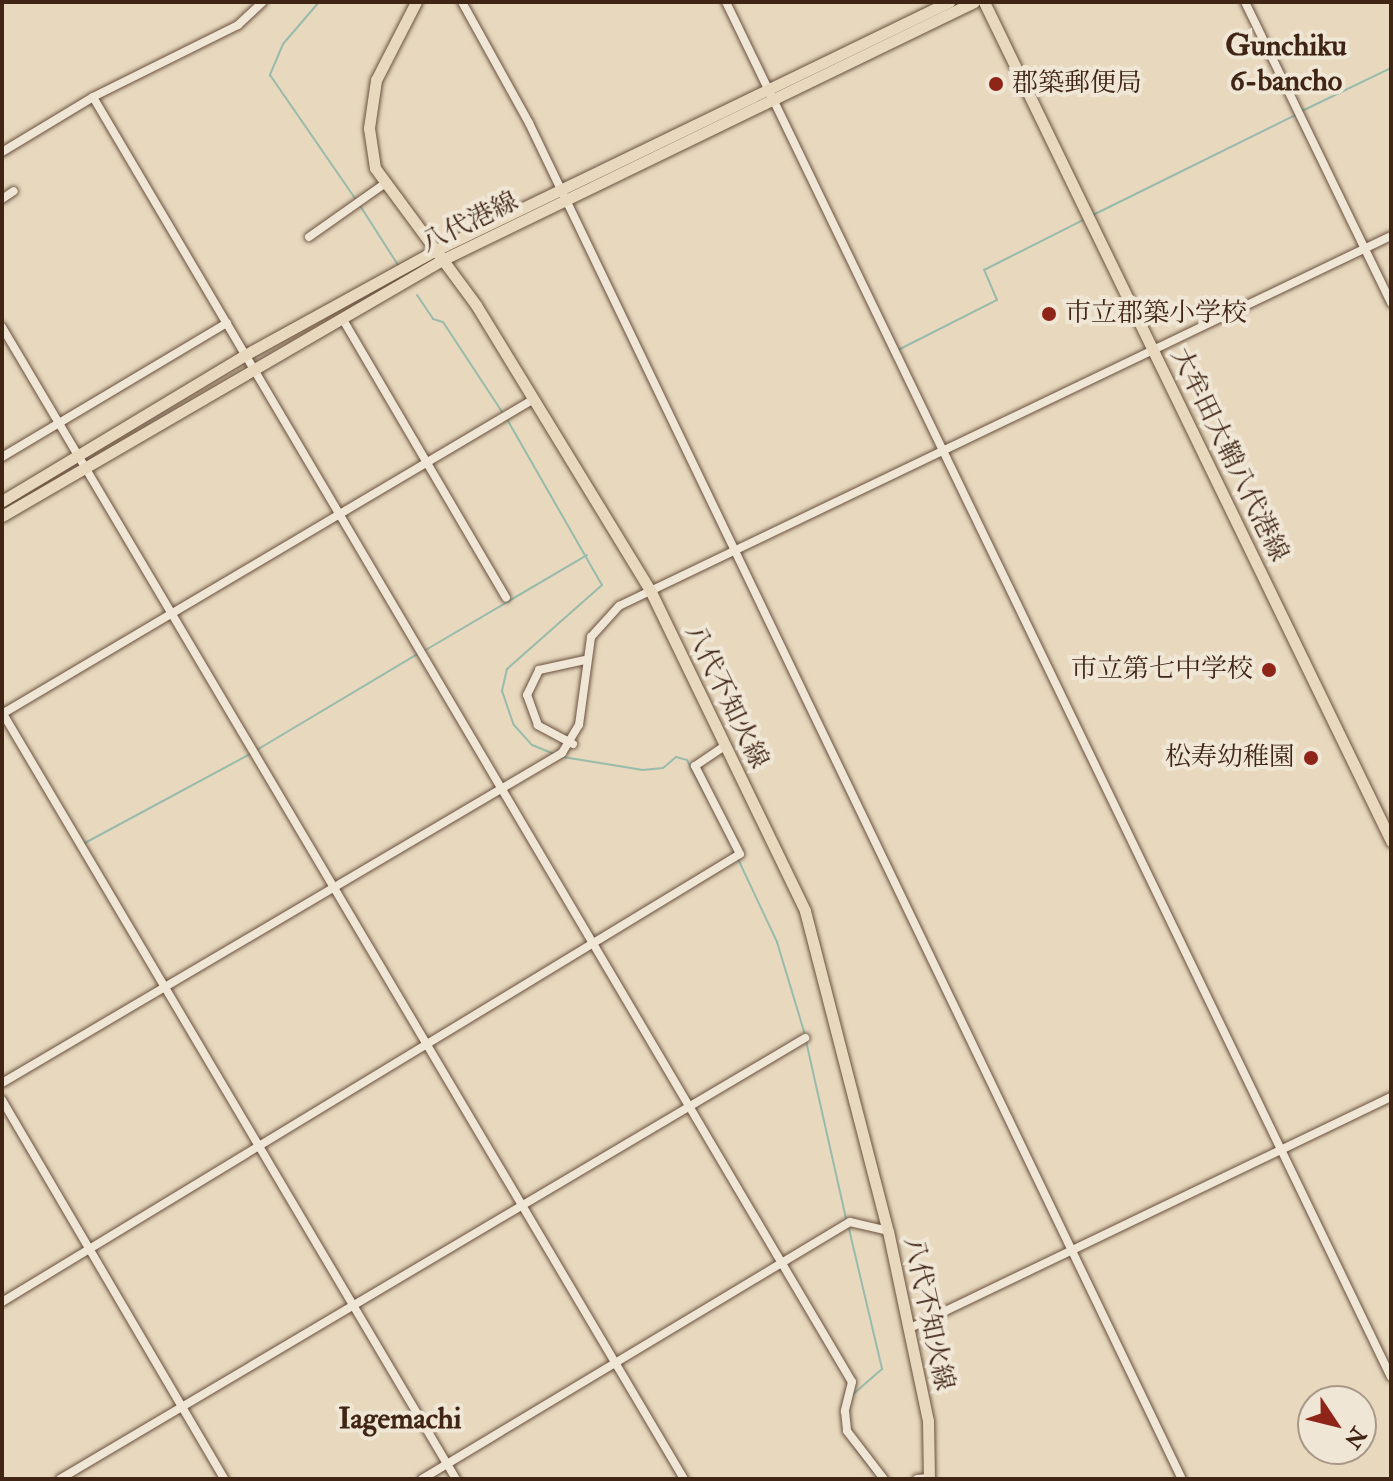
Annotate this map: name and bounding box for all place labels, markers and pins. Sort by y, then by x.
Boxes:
place label: 郡築郵便局 [1012,68,1142,100]
marker: 郡築郵便局 [987,75,1005,93]
place label: 市立郡築小学校 [1065,298,1247,330]
marker: 市立郡築小学校 [1040,305,1058,323]
place label: 市立第七中学校 [1071,654,1253,686]
marker: 市立第七中学校 [1260,661,1278,679]
place label: 松寿幼稚園 [1165,742,1295,774]
marker: 松寿幼稚園 [1302,749,1320,767]

